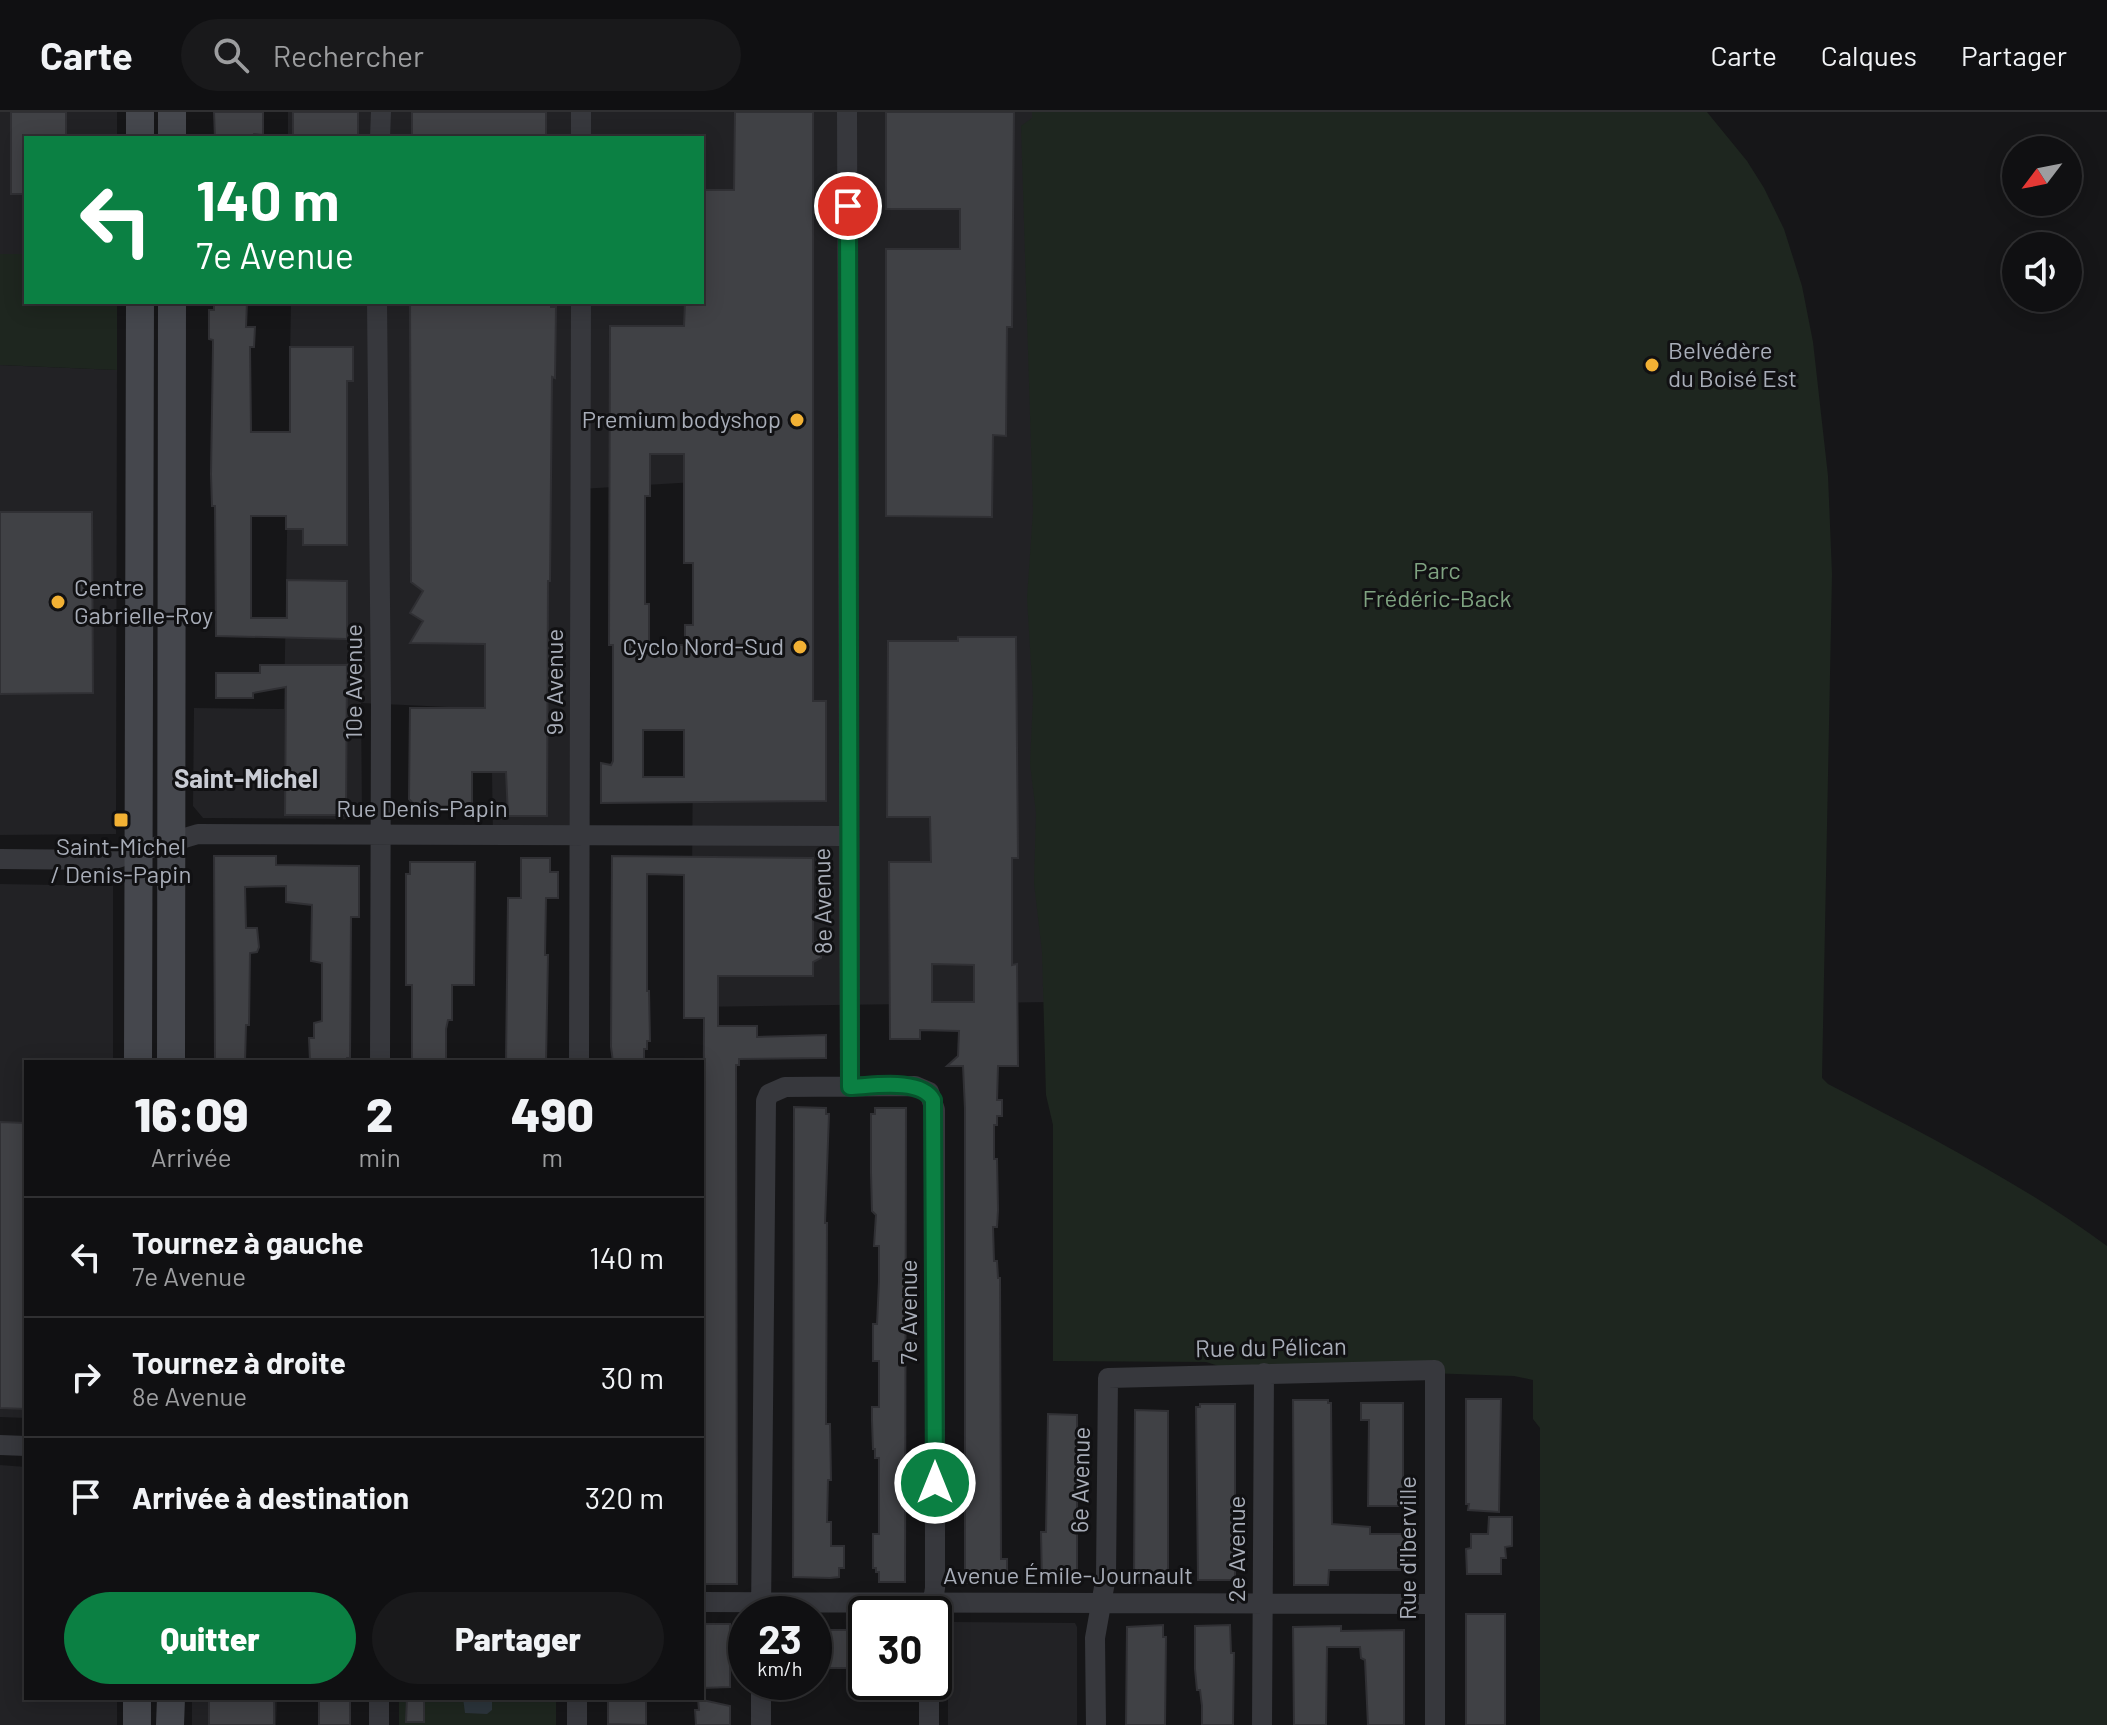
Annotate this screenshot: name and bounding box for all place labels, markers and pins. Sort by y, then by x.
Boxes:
pin [814,172,882,240]
place label: Belvédère du Boisé Est [1668,335,1797,392]
marker: Belvédère du Boisé Est [1643,356,1661,374]
place label: Premium bodyshop [582,404,781,433]
marker: Premium bodyshop [788,411,806,429]
place label: Centre Gabrielle-Roy [74,572,213,629]
marker: Centre Gabrielle-Roy [49,593,67,611]
place label: Cyclo Nord-Sud [622,631,784,660]
marker: Cyclo Nord-Sud [791,638,809,656]
marker: Saint-Michel / Denis-Papin [112,811,130,829]
place label: Saint-Michel / Denis-Papin [51,831,191,888]

